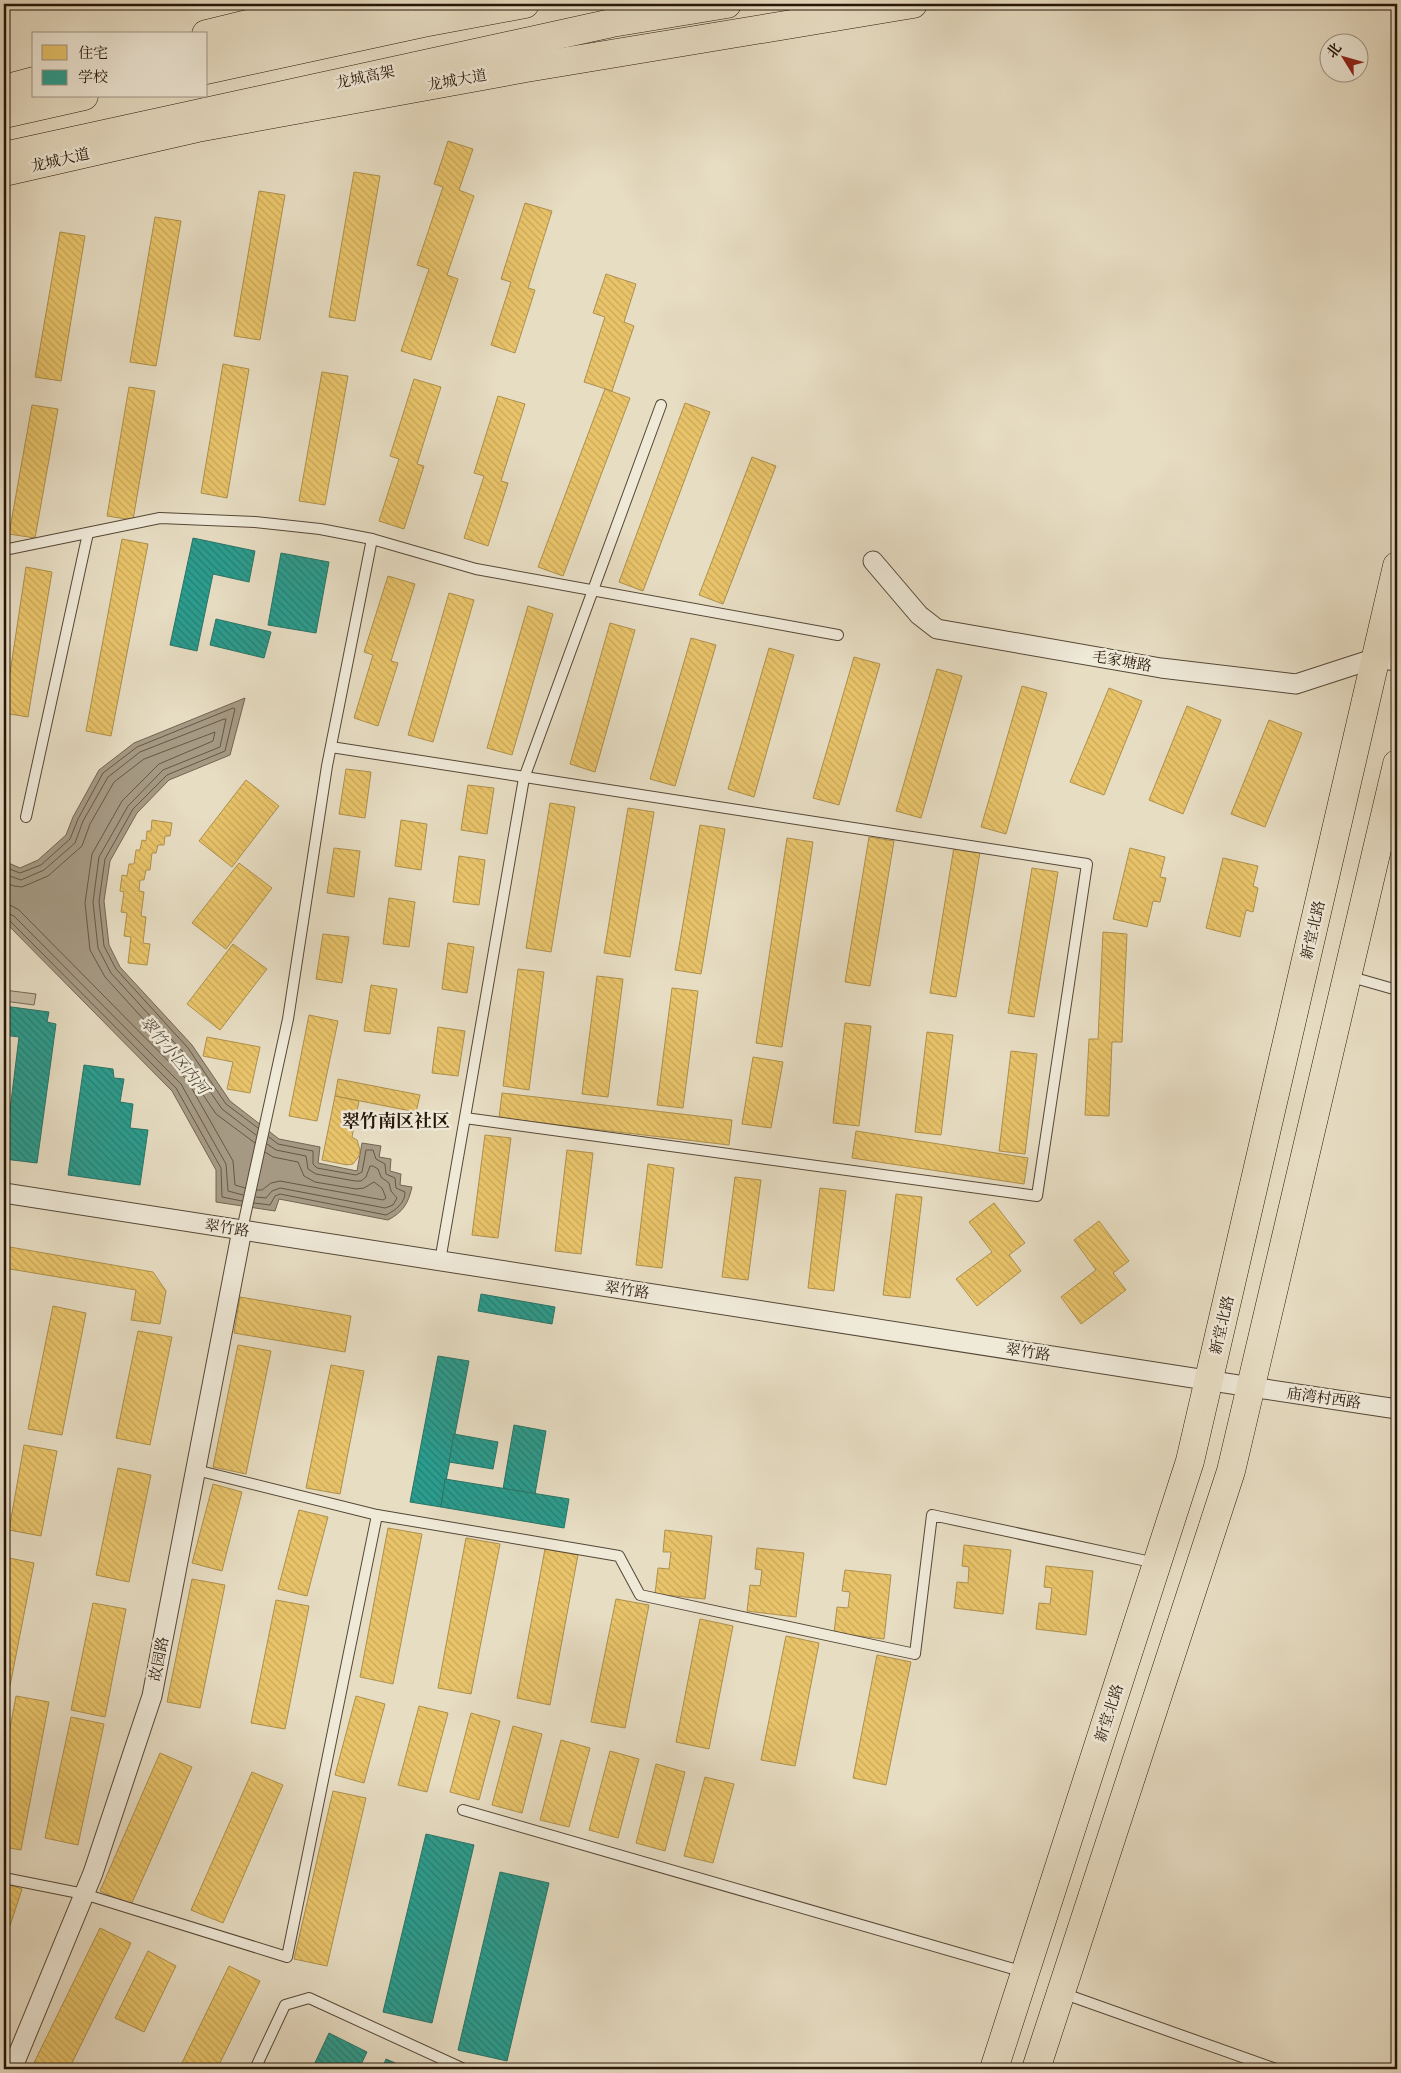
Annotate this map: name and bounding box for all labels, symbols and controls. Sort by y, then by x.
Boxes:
legend [32,32,208,98]
north arrow [1318,32,1368,82]
text: 北 [1322,39,1346,62]
text: 住宅 [78,43,108,63]
street label: 龙城高架 [334,61,396,93]
street label: 龙城大道 [426,65,488,95]
text: 学校 [78,67,108,87]
street label: 龙城大道 [29,144,91,176]
street label: 毛家塘路 [1091,646,1153,676]
street label: 新堂北路 [1297,899,1329,961]
water label: 翠竹小区内河 [135,1012,215,1102]
district label: 翠竹南区社区 [342,1109,450,1133]
street label: 翠竹路 [203,1215,251,1241]
street label: 翠竹路 [603,1277,651,1303]
street label: 新堂北路 [1206,1294,1238,1356]
street label: 翠竹路 [1004,1339,1052,1365]
street label: 庙湾村西路 [1285,1383,1363,1413]
street label: 故园路 [145,1635,173,1683]
street label: 新堂北路 [1090,1681,1128,1745]

